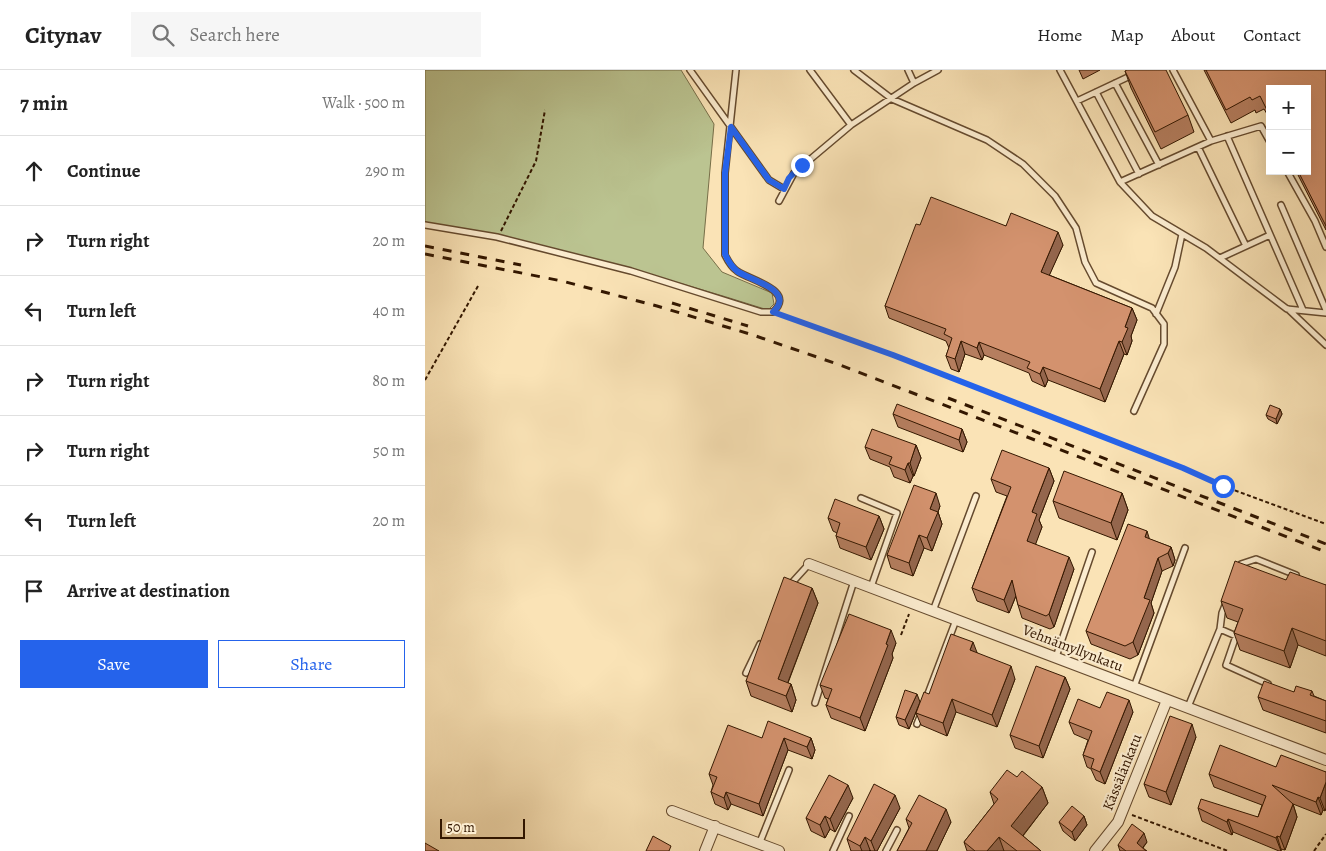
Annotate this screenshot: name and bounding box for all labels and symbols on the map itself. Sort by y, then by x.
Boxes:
route end [791,154,814,177]
route start [1212,475,1235,498]
street label: Vehnämyllynkatu [1019,619,1127,677]
street label: Kässälänkatu [1097,730,1147,813]
scale bar [440,816,525,839]

